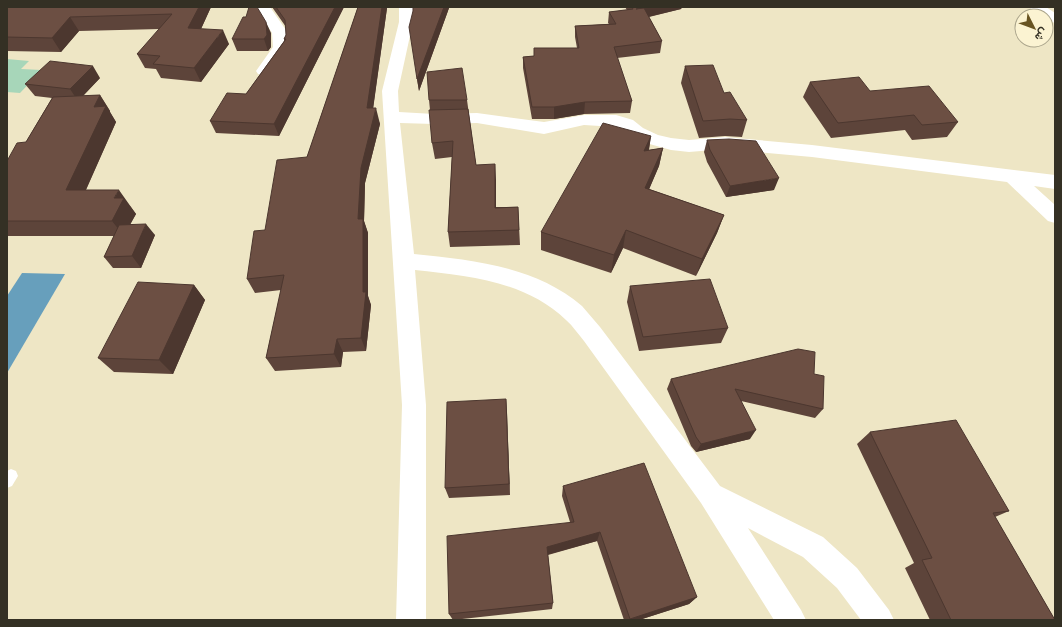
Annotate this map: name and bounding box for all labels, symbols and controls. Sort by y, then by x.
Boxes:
north arrow [1014,8,1054,48]
text: ش [1031,24,1051,44]

